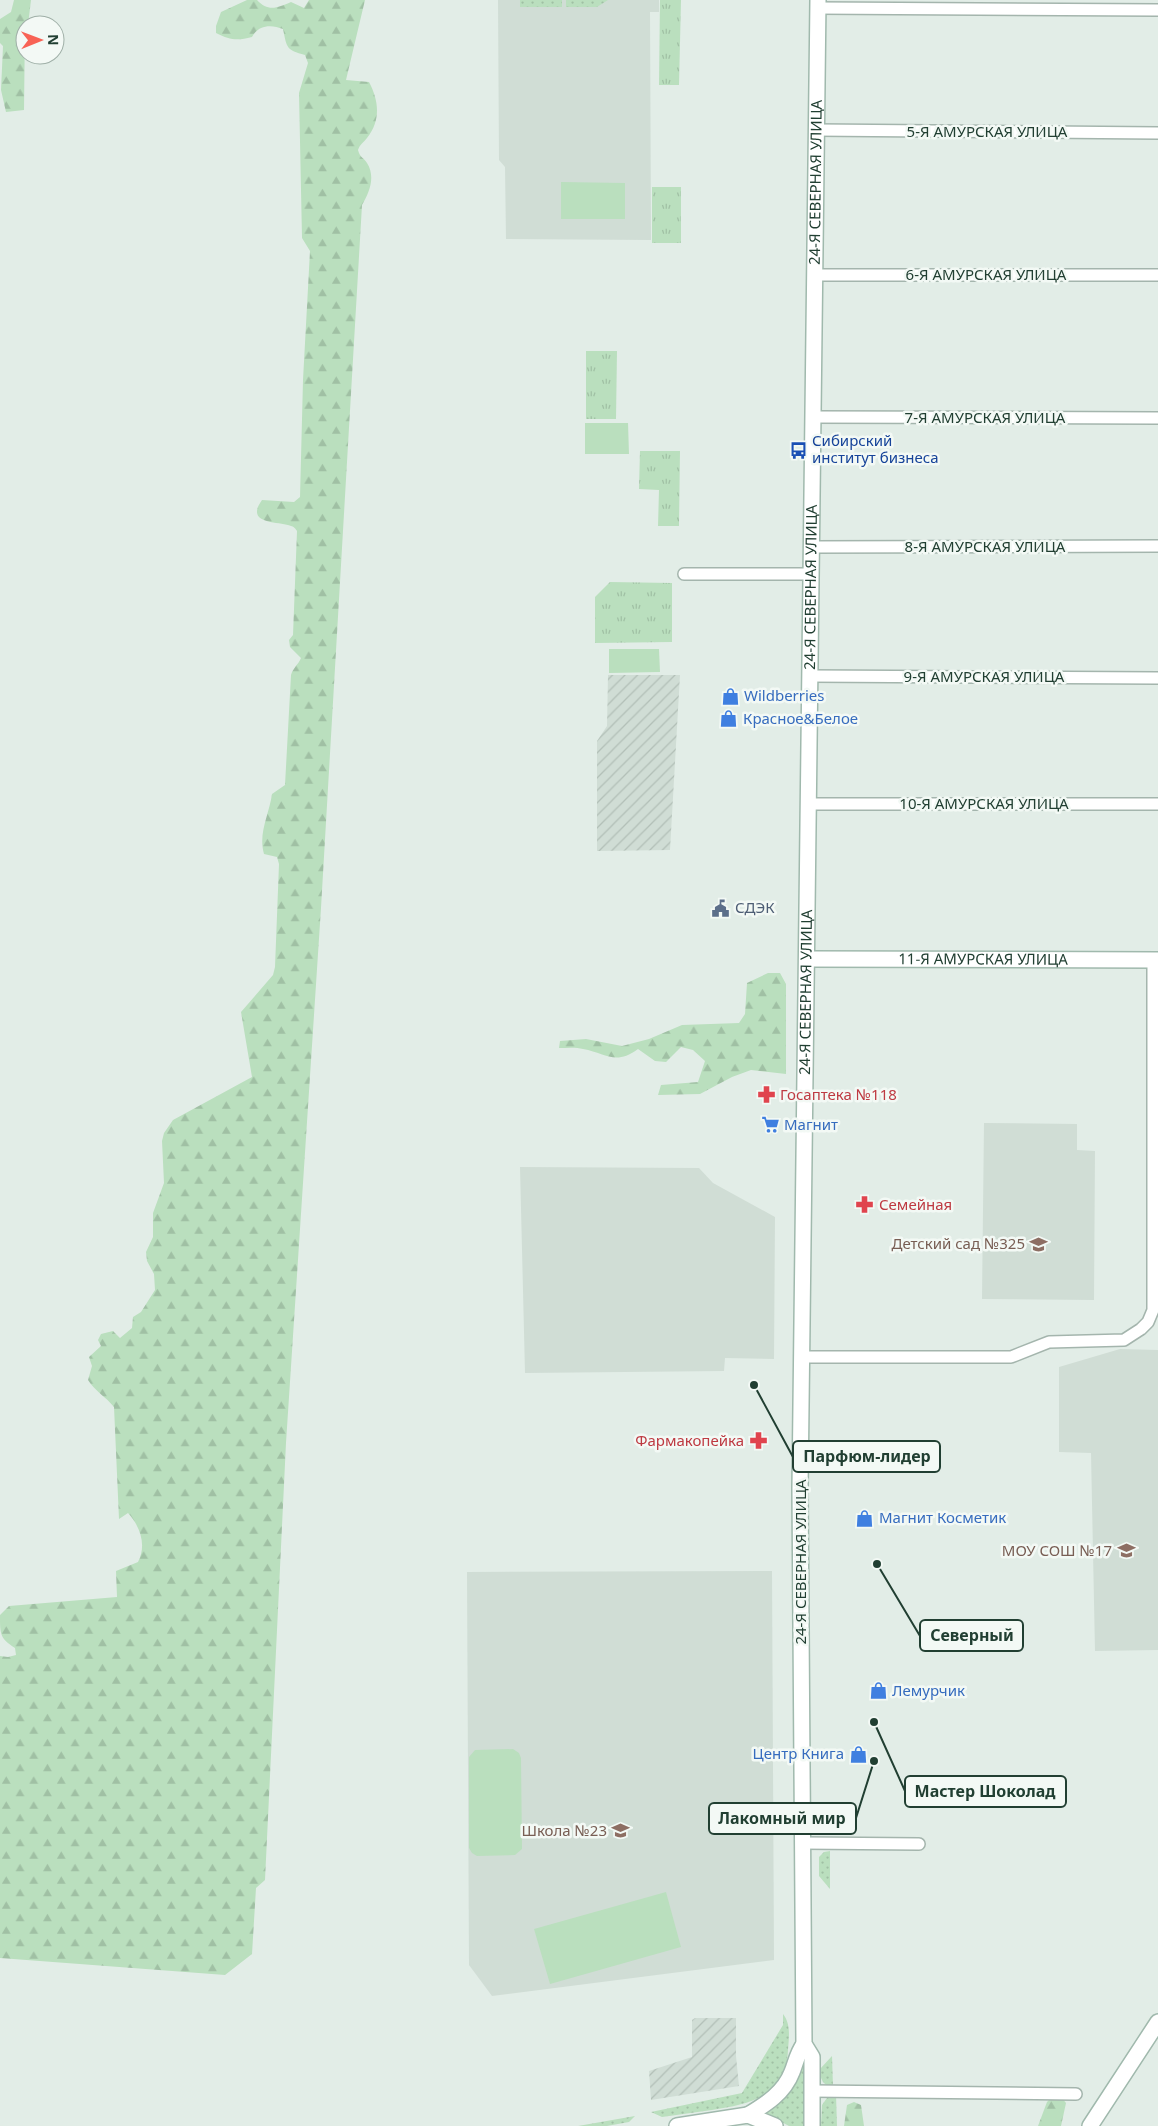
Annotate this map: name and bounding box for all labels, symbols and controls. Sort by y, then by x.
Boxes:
north arrow [15,15,65,65]
text: N [44,34,63,46]
street label: 24-Я СЕВЕРНАЯ УЛИЦА [804,99,826,265]
street label: 5-Я АМУРСКАЯ УЛИЦА [907,121,1068,141]
street label: 6-Я АМУРСКАЯ УЛИЦА [906,264,1067,284]
street label: 7-Я АМУРСКАЯ УЛИЦА [905,407,1066,427]
place label: Сибирский институт бизнеса [812,430,939,467]
bus stop icon: Сибирский институт бизнеса [788,440,808,460]
street label: 24-Я СЕВЕРНАЯ УЛИЦА [799,504,821,670]
street label: 8-Я АМУРСКАЯ УЛИЦА [905,536,1066,556]
street label: 9-Я АМУРСКАЯ УЛИЦА [904,666,1065,686]
place label: Wildberries [744,685,825,705]
shop icon: Wildberries [720,686,740,706]
place label: Красное&Белое [743,708,858,728]
shop icon: Красное&Белое [719,709,739,729]
street label: 10-Я АМУРСКАЯ УЛИЦА [899,793,1069,813]
place label: СДЭК [735,897,775,917]
public building icon: СДЭК [711,898,731,918]
street label: 24-Я СЕВЕРНАЯ УЛИЦА [794,909,816,1075]
street label: 11-Я АМУРСКАЯ УЛИЦА [898,948,1068,969]
place label: Госаптека №118 [780,1084,897,1104]
pharmacy icon: Госаптека №118 [756,1085,776,1105]
place label: Магнит [784,1114,838,1134]
supermarket icon: Магнит [760,1115,780,1135]
place label: Семейная [879,1194,952,1214]
pharmacy icon: Семейная [855,1195,875,1215]
place label: Детский сад №325 [891,1233,1025,1253]
school or university icon: Детский сад №325 [1029,1234,1049,1254]
place label: Фармакопейка [635,1430,744,1450]
pharmacy icon: Фармакопейка [748,1431,768,1451]
callout: Парфюм-лидер [793,1441,940,1472]
text: Парфюм-лидер [803,1445,931,1467]
street label: 24-Я СЕВЕРНАЯ УЛИЦА [790,1479,810,1645]
place label: Магнит Косметик [879,1507,1006,1527]
shop icon: Магнит Косметик [855,1508,875,1528]
place label: МОУ СОШ №17 [1002,1540,1112,1560]
school or university icon: МОУ СОШ №17 [1116,1541,1136,1561]
callout: Северный [920,1620,1023,1651]
text: Северный [930,1624,1014,1646]
place label: Лемурчик [892,1680,965,1700]
shop icon: Лемурчик [868,1681,888,1701]
place label: Центр Книга [753,1743,844,1763]
shop icon: Центр Книга [848,1744,868,1764]
callout: Мастер Шоколад [905,1776,1066,1807]
text: Мастер Шоколад [915,1780,1056,1802]
callout: Лакомный мир [709,1803,856,1834]
text: Лакомный мир [718,1807,846,1829]
place label: Школа №23 [521,1820,607,1840]
school or university icon: Школа №23 [611,1821,631,1841]

